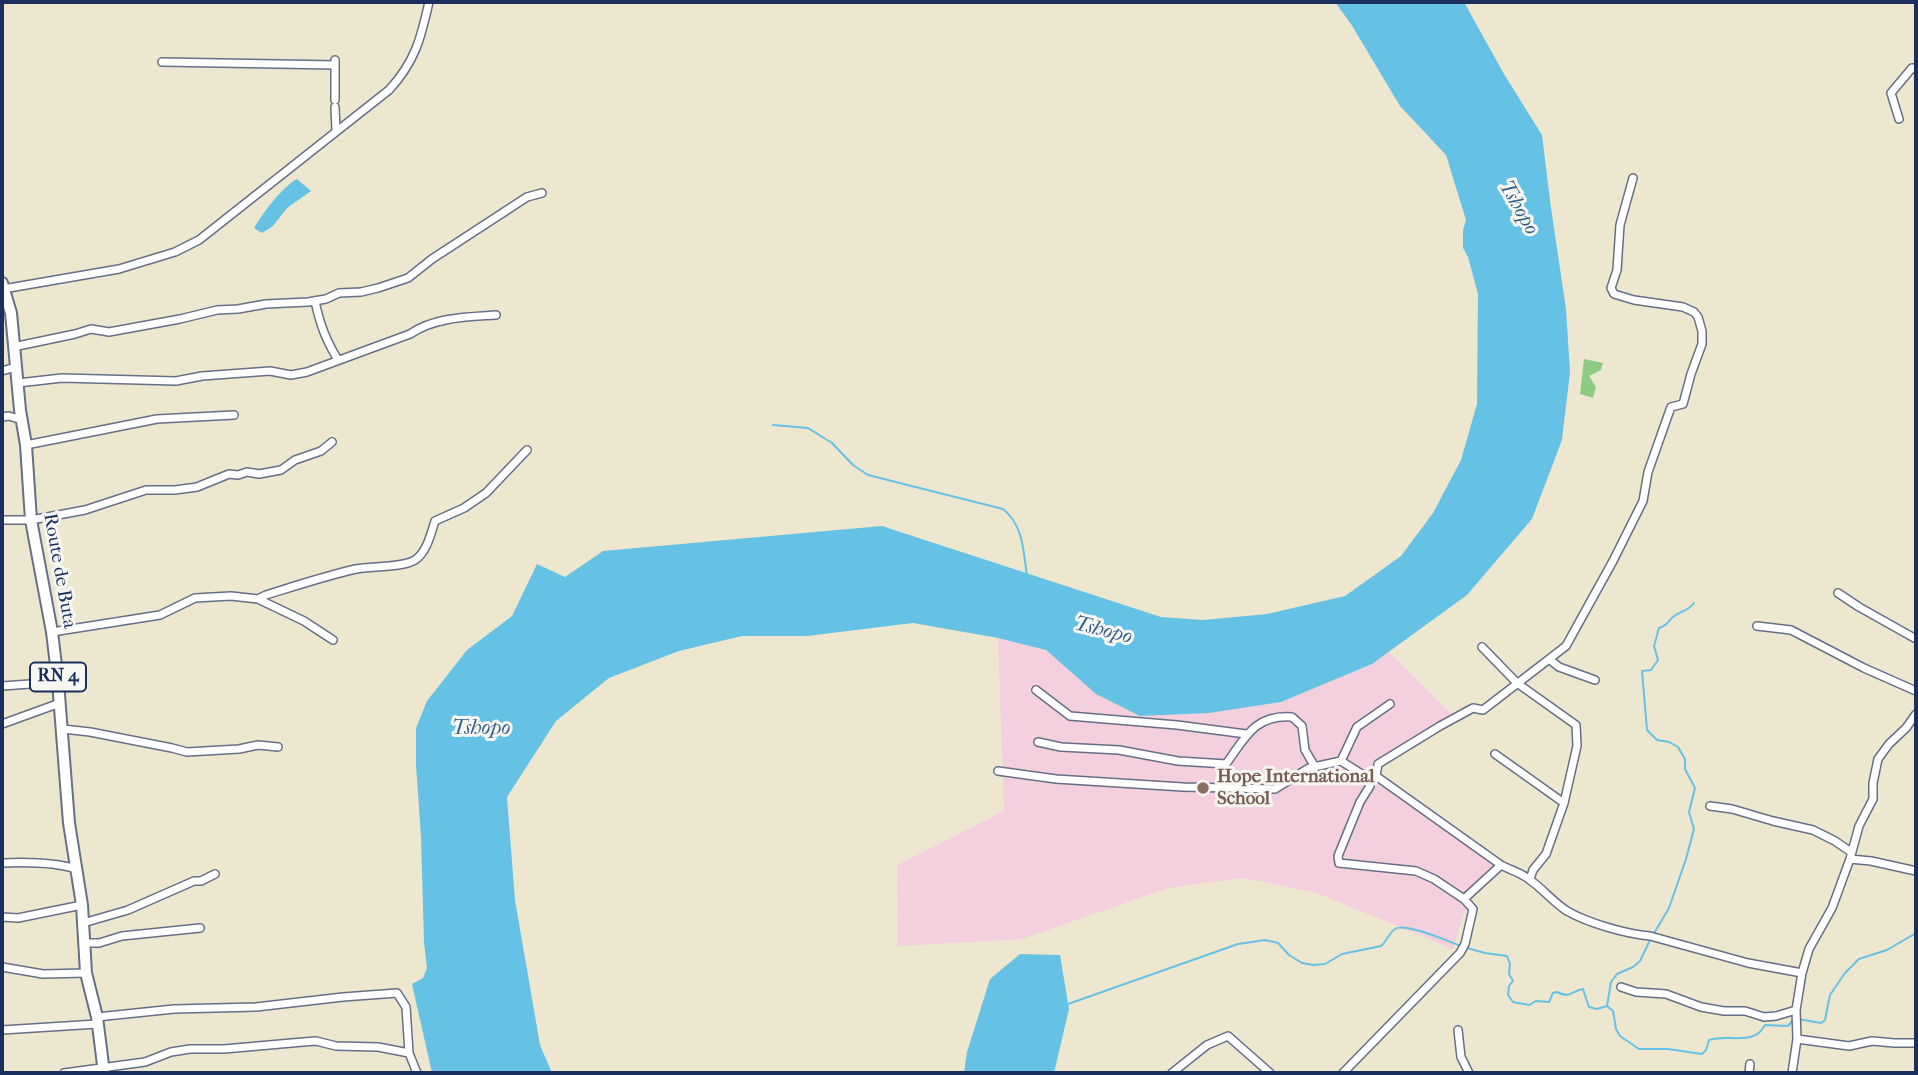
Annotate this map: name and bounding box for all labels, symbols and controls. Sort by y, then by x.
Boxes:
water label: Tshopo [1492,176,1544,240]
street label: Route de Buta [38,512,80,630]
water label: Tshopo [1071,612,1135,650]
road number: RN 4 [30,662,86,692]
water label: Tshopo [452,716,510,742]
place label: Hope International School [1217,766,1374,810]
marker: Hope International School [1195,780,1211,796]

